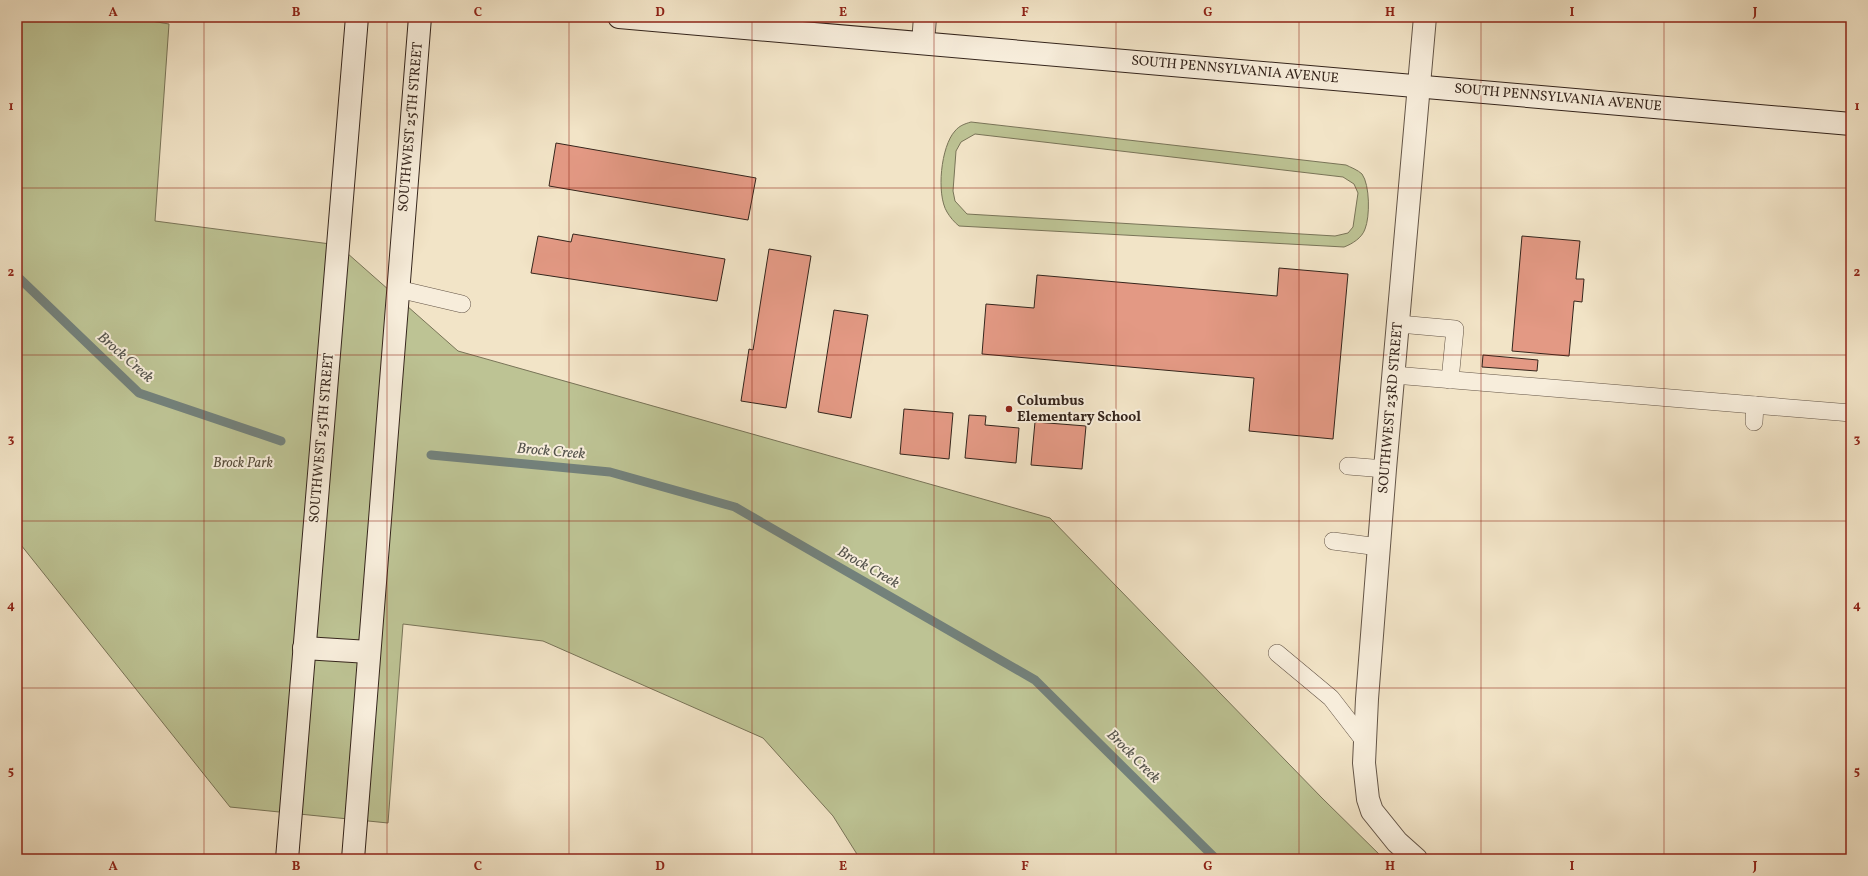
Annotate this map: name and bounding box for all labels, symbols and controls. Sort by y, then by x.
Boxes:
text: A [108,4,118,22]
text: B [292,4,301,22]
text: C [474,4,482,22]
text: D [655,4,665,22]
text: E [839,4,847,22]
text: F [1021,4,1029,22]
text: G [1203,4,1213,22]
text: H [1385,4,1395,22]
text: I [1570,4,1575,22]
text: J [1752,4,1758,22]
street label: SOUTHWEST 25TH STREET [394,41,428,213]
street label: SOUTH PENNSYLVANIA AVENUE [1130,51,1340,89]
street label: SOUTH PENNSYLVANIA AVENUE [1453,79,1663,117]
text: 1 [8,98,14,116]
text: 1 [1854,98,1860,116]
text: 2 [8,264,15,282]
text: 2 [1854,264,1861,282]
street label: SOUTHWEST 23RD STREET [1374,321,1408,495]
water label: Brock Creek [92,328,158,388]
street label: SOUTHWEST 25TH STREET [305,352,339,524]
place label: Columbus Elementary School [1017,392,1141,427]
marker: Columbus Elementary School [1004,404,1014,414]
text: 3 [8,431,15,449]
text: 3 [1854,431,1861,449]
water label: Brock Creek [516,439,586,465]
park label: Brock Park [213,454,273,473]
water label: Brock Creek [833,542,903,594]
text: 4 [7,597,15,615]
text: 4 [1853,597,1861,615]
water label: Brock Creek [1101,725,1165,789]
text: 5 [8,763,14,781]
text: 5 [1854,763,1860,781]
text: A [108,858,118,876]
text: B [292,858,301,876]
text: C [474,858,482,876]
text: D [655,858,665,876]
text: E [839,858,847,876]
text: F [1021,858,1029,876]
text: G [1203,858,1213,876]
text: H [1385,858,1395,876]
text: I [1570,858,1575,876]
text: J [1752,858,1758,876]

